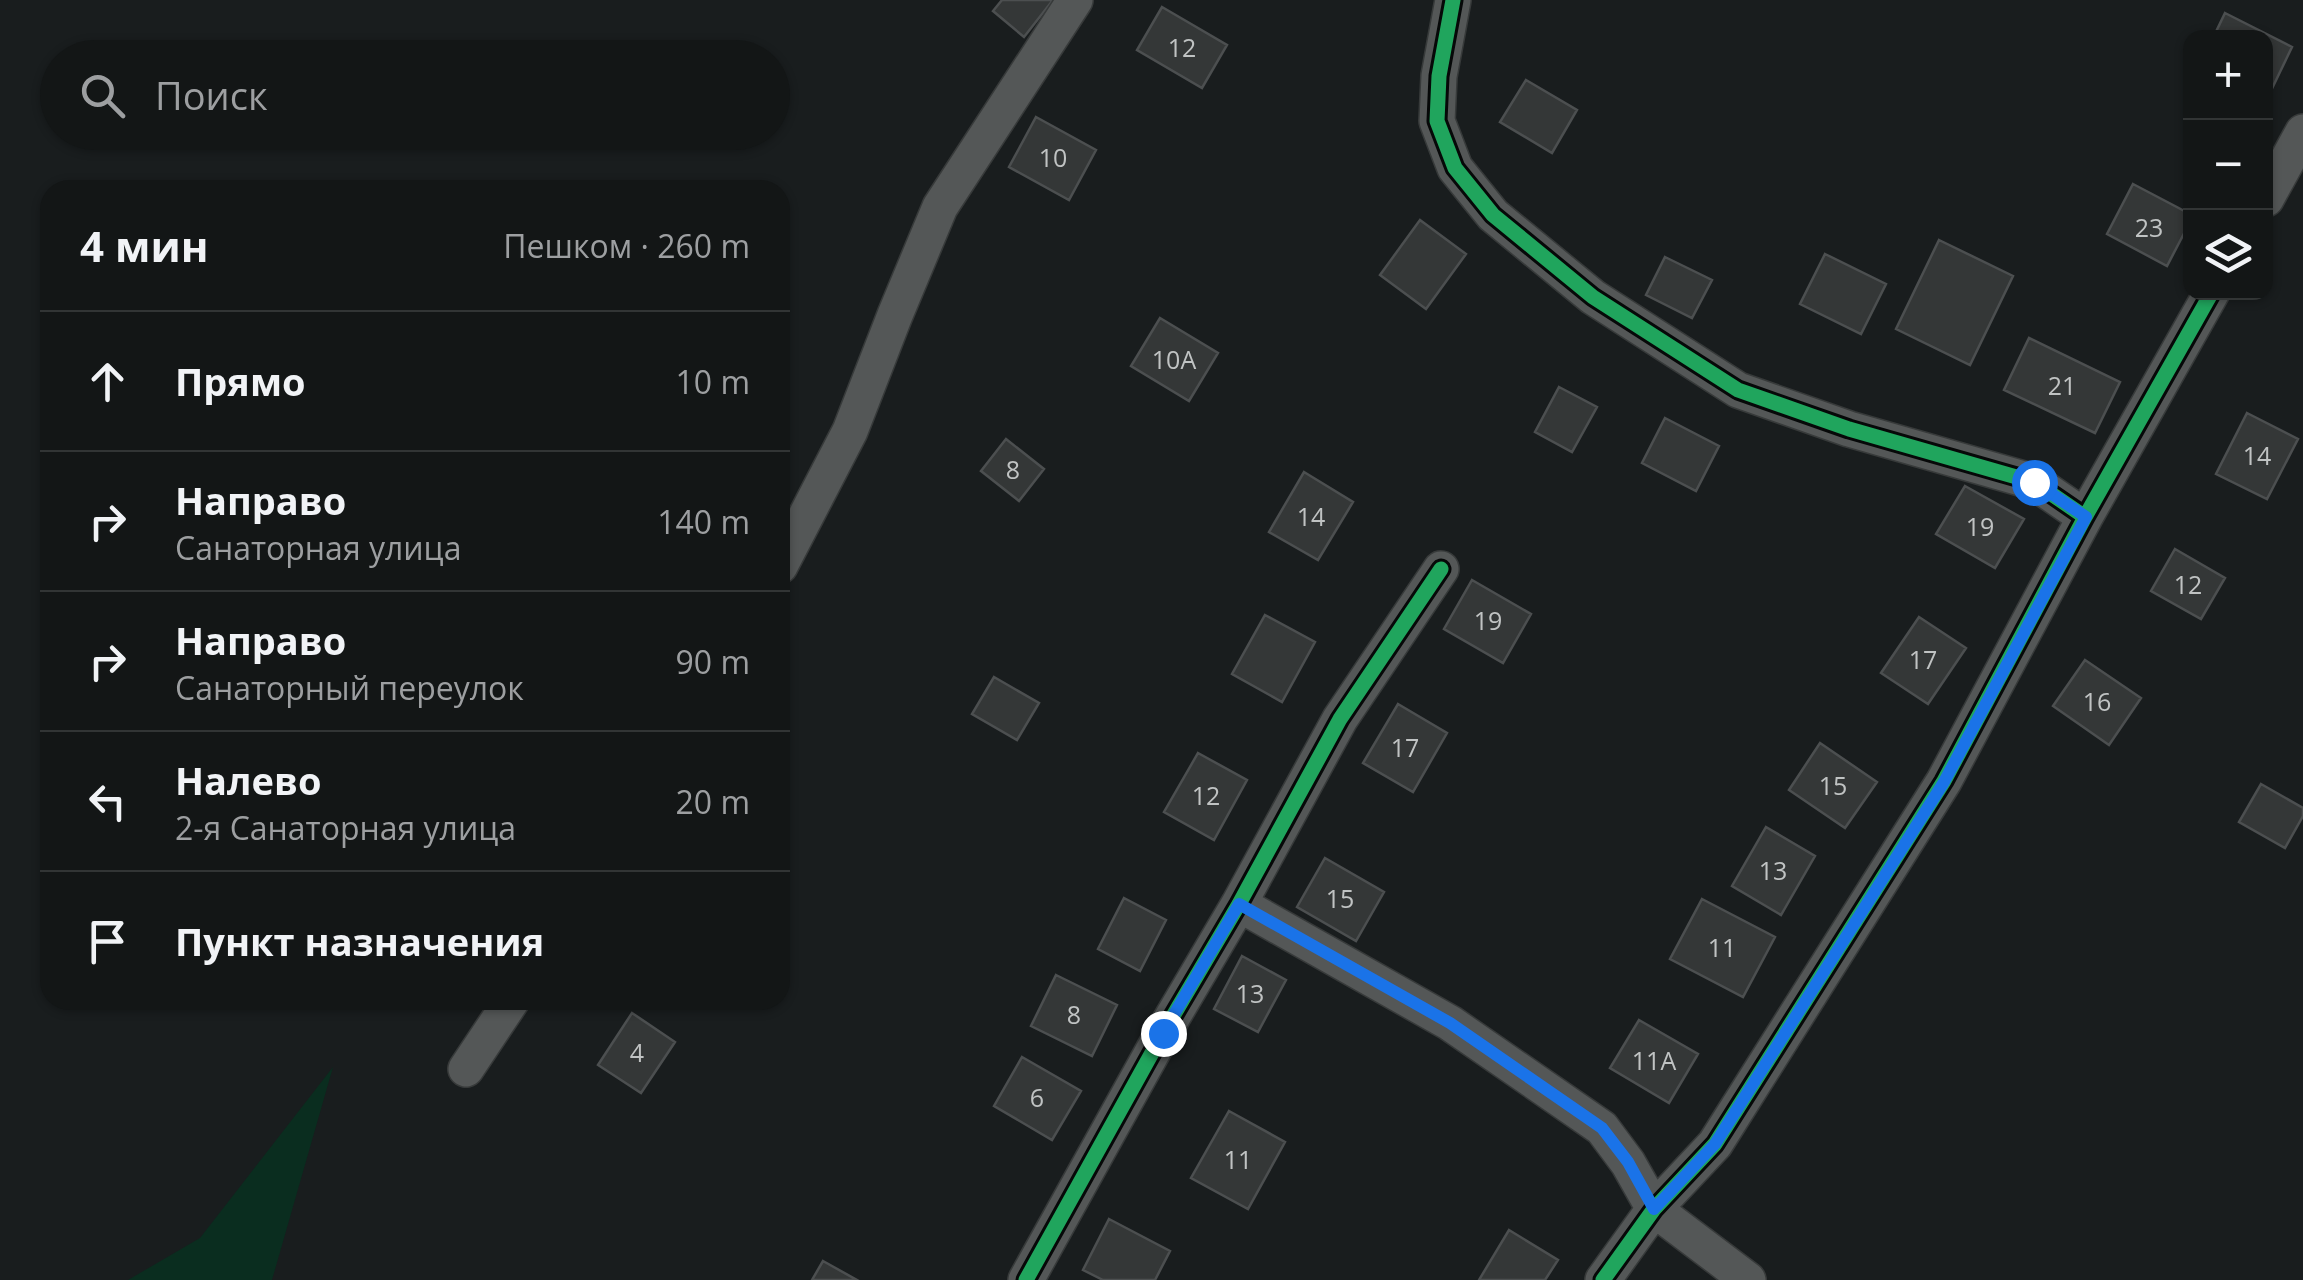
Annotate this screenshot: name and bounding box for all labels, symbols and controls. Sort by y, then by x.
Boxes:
house number: 12 [1168,30,1196,64]
map controls [2183,30,2273,300]
button: + [2183,30,2273,120]
search box [40,40,790,150]
icon: search [75,68,130,123]
text: Поиск [155,69,268,121]
button: − [2183,120,2273,210]
house number: 10 [1039,140,1067,174]
house number: 23 [2135,210,2163,244]
button: layers [2183,210,2273,300]
text: 4 мин [80,217,208,274]
text: Пешком · 260 m [503,224,750,267]
house number: 10А [1152,342,1196,376]
icon: ahead [80,354,135,409]
text: Прямо [175,355,306,407]
text: 10 m [675,360,750,403]
house number: 21 [2048,368,2076,402]
house number: 14 [2243,438,2271,472]
house number: 8 [1006,452,1020,486]
route start [2012,460,2058,506]
text: Направо [175,474,346,526]
icon: right [80,494,135,549]
house number: 14 [1297,499,1325,533]
text: 140 m [657,500,750,543]
house number: 19 [1966,509,1994,543]
text: Санаторная улица [175,526,461,569]
house number: 12 [2174,567,2202,601]
house number: 19 [1474,603,1502,637]
text: Направо [175,614,346,666]
icon: right [80,634,135,689]
text: 90 m [675,640,750,683]
house number: 17 [1909,642,1937,676]
text: Санаторный переулок [175,666,524,709]
house number: 16 [2083,684,2111,718]
house number: 17 [1391,730,1419,764]
text: Налево [175,754,321,806]
house number: 15 [1819,768,1847,802]
icon: left [80,774,135,829]
house number: 12 [1192,778,1220,812]
text: 20 m [675,780,750,823]
text: 2-я Санаторная улица [175,806,516,849]
house number: 13 [1759,853,1787,887]
house number: 15 [1326,881,1354,915]
icon: arrive [80,914,135,969]
text: Пункт назначения [175,915,544,967]
house number: 11 [1708,930,1736,964]
house number: 13 [1236,976,1264,1010]
house number: 8 [1067,997,1081,1031]
route end [1141,1011,1187,1057]
house number: 4 [630,1035,644,1069]
house number: 11А [1632,1043,1676,1077]
house number: 6 [1030,1080,1044,1114]
house number: 11 [1224,1142,1252,1176]

